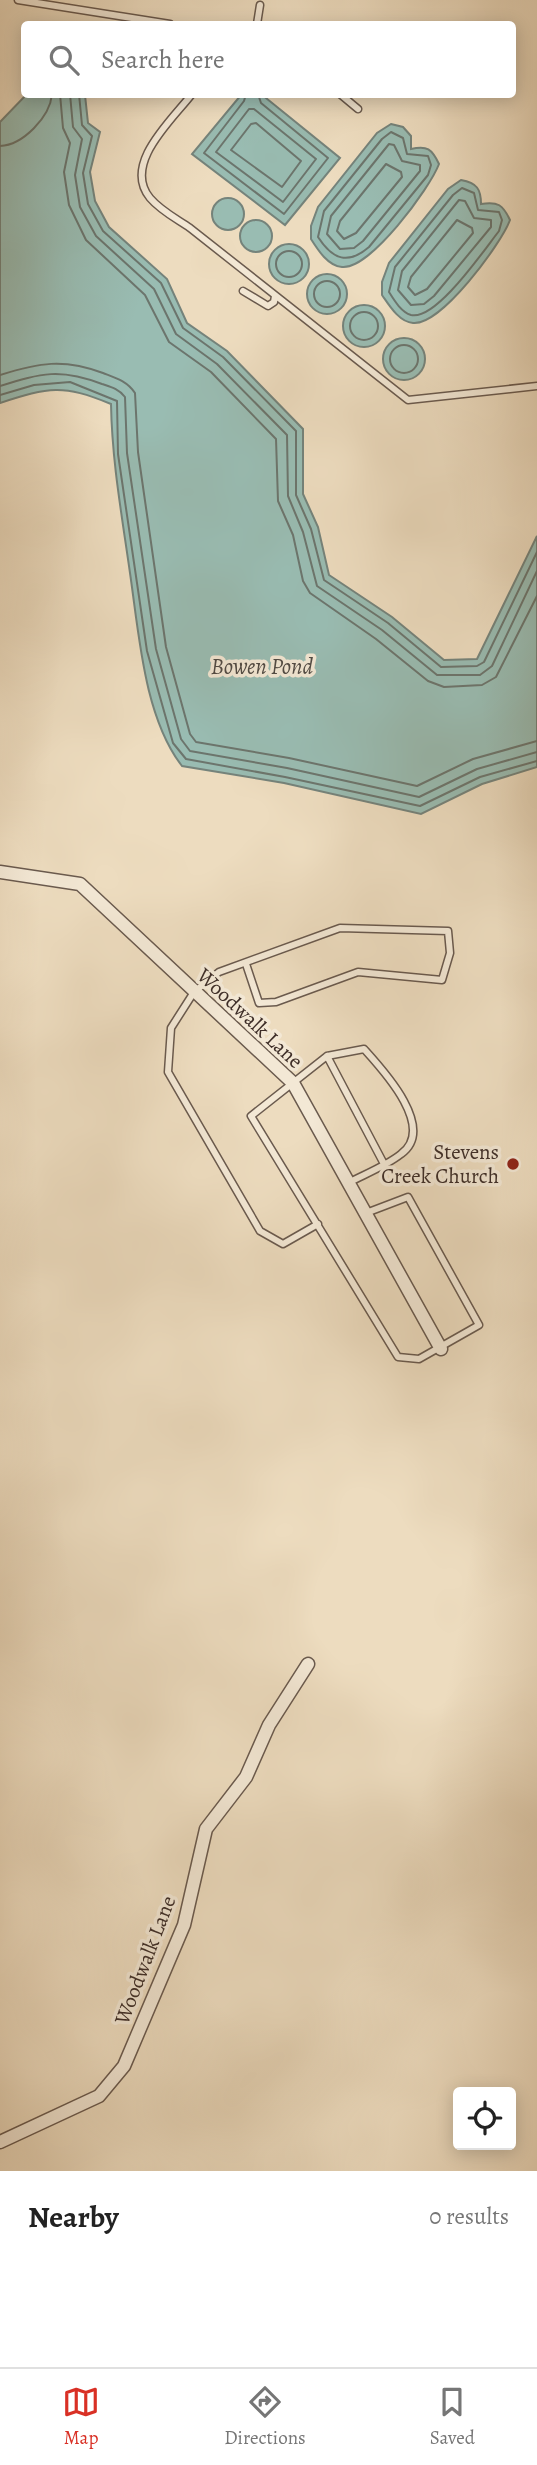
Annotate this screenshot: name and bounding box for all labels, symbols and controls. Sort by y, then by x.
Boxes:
search box [21,21,516,98]
icon: search [45,41,83,79]
text: Search here [101,42,225,77]
water label: Bowen Pond [211,651,314,682]
street label: Woodwalk Lane [190,961,309,1074]
place label: Stevens Creek Church [381,1138,499,1190]
marker: Stevens Creek Church [505,1156,521,1172]
street label: Woodwalk Lane [107,1892,182,2029]
map controls [453,2087,516,2150]
button: locate [453,2087,516,2150]
text: Nearby [28,2197,119,2237]
text: 0 results [429,2201,509,2232]
tab: Map [62,2383,100,2451]
tab: Directions [224,2383,306,2451]
tab: Saved [430,2383,475,2451]

